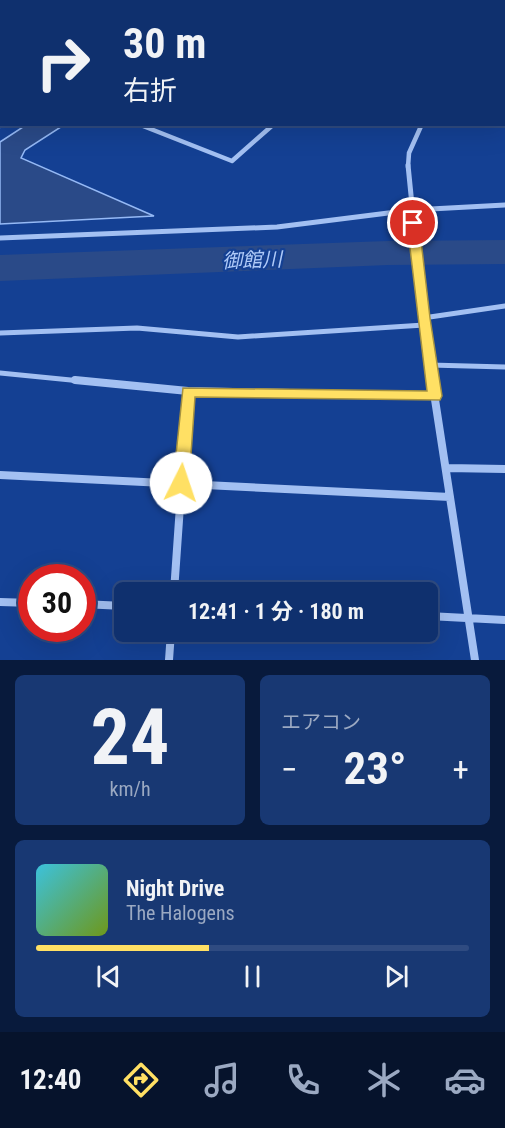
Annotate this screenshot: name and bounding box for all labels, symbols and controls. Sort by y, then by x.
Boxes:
text: 30 m [123,19,206,68]
icon: right [24,24,102,102]
text: 右折 [123,75,177,107]
pin [387,197,438,248]
icon: arrive [396,206,429,239]
water label: 御館川 [222,247,284,273]
position arrow [149,451,213,515]
speed limit sign: 30 [18,564,96,642]
text: 12:41 · 1 分 · 180 m [188,599,364,624]
text: 24 [91,692,169,783]
text: エアコン [281,710,361,734]
text: 23° [344,742,407,795]
text: − [281,750,298,789]
text: + [453,750,469,789]
text: km/h [109,777,151,801]
text: Night Drive [126,876,224,901]
text: The Halogens [126,901,235,925]
icon: previous [92,960,125,993]
icon: pause [236,960,269,993]
icon: next [380,960,413,993]
icon: directions [120,1059,162,1101]
icon: music [201,1059,243,1101]
icon: phone [282,1059,324,1101]
icon: climate [363,1059,405,1101]
icon: car [444,1059,486,1101]
text: 12:40 [19,1064,81,1096]

